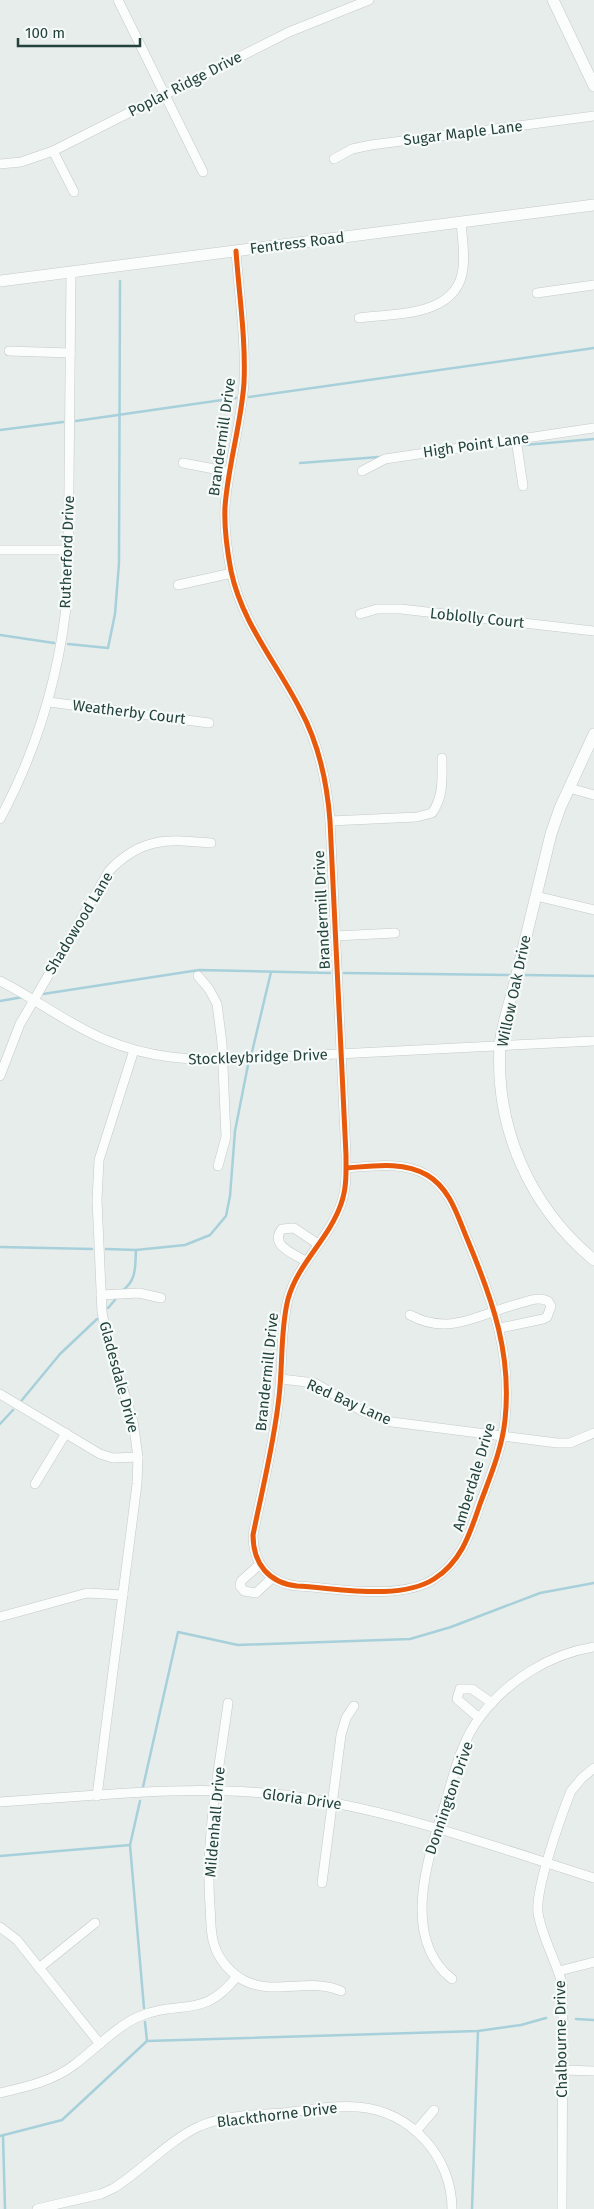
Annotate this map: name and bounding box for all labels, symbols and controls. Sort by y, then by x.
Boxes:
scale bar [18,15,140,47]
text: 100 m [25,24,65,42]
street label: Poplar Ridge Drive [125,48,245,120]
street label: Sugar Maple Lane [402,117,524,149]
street label: Fentress Road [249,228,345,258]
street label: Brandermill Drive [205,377,239,497]
street label: High Point Lane [422,429,530,461]
street label: Rutherford Drive [56,495,78,609]
street label: Loblolly Court [429,604,526,632]
street label: Weatherby Court [72,696,187,728]
street label: Brandermill Drive [310,850,334,970]
street label: Shadowood Lane [41,868,117,978]
street label: Willow Oak Drive [493,933,535,1049]
street label: Stockleybridge Drive [188,1046,328,1068]
street label: Brandermill Drive [252,1312,282,1432]
street label: Gladesdale Drive [95,1319,143,1435]
street label: Red Bay Lane [304,1375,394,1429]
street label: Amberdale Drive [449,1421,499,1533]
street label: Donnington Drive [421,1739,477,1857]
street label: Mildenhall Drive [201,1766,229,1878]
street label: Gloria Drive [261,1785,343,1813]
street label: Chalbourne Drive [551,1980,571,2098]
street label: Blackthorne Drive [216,2099,338,2131]

